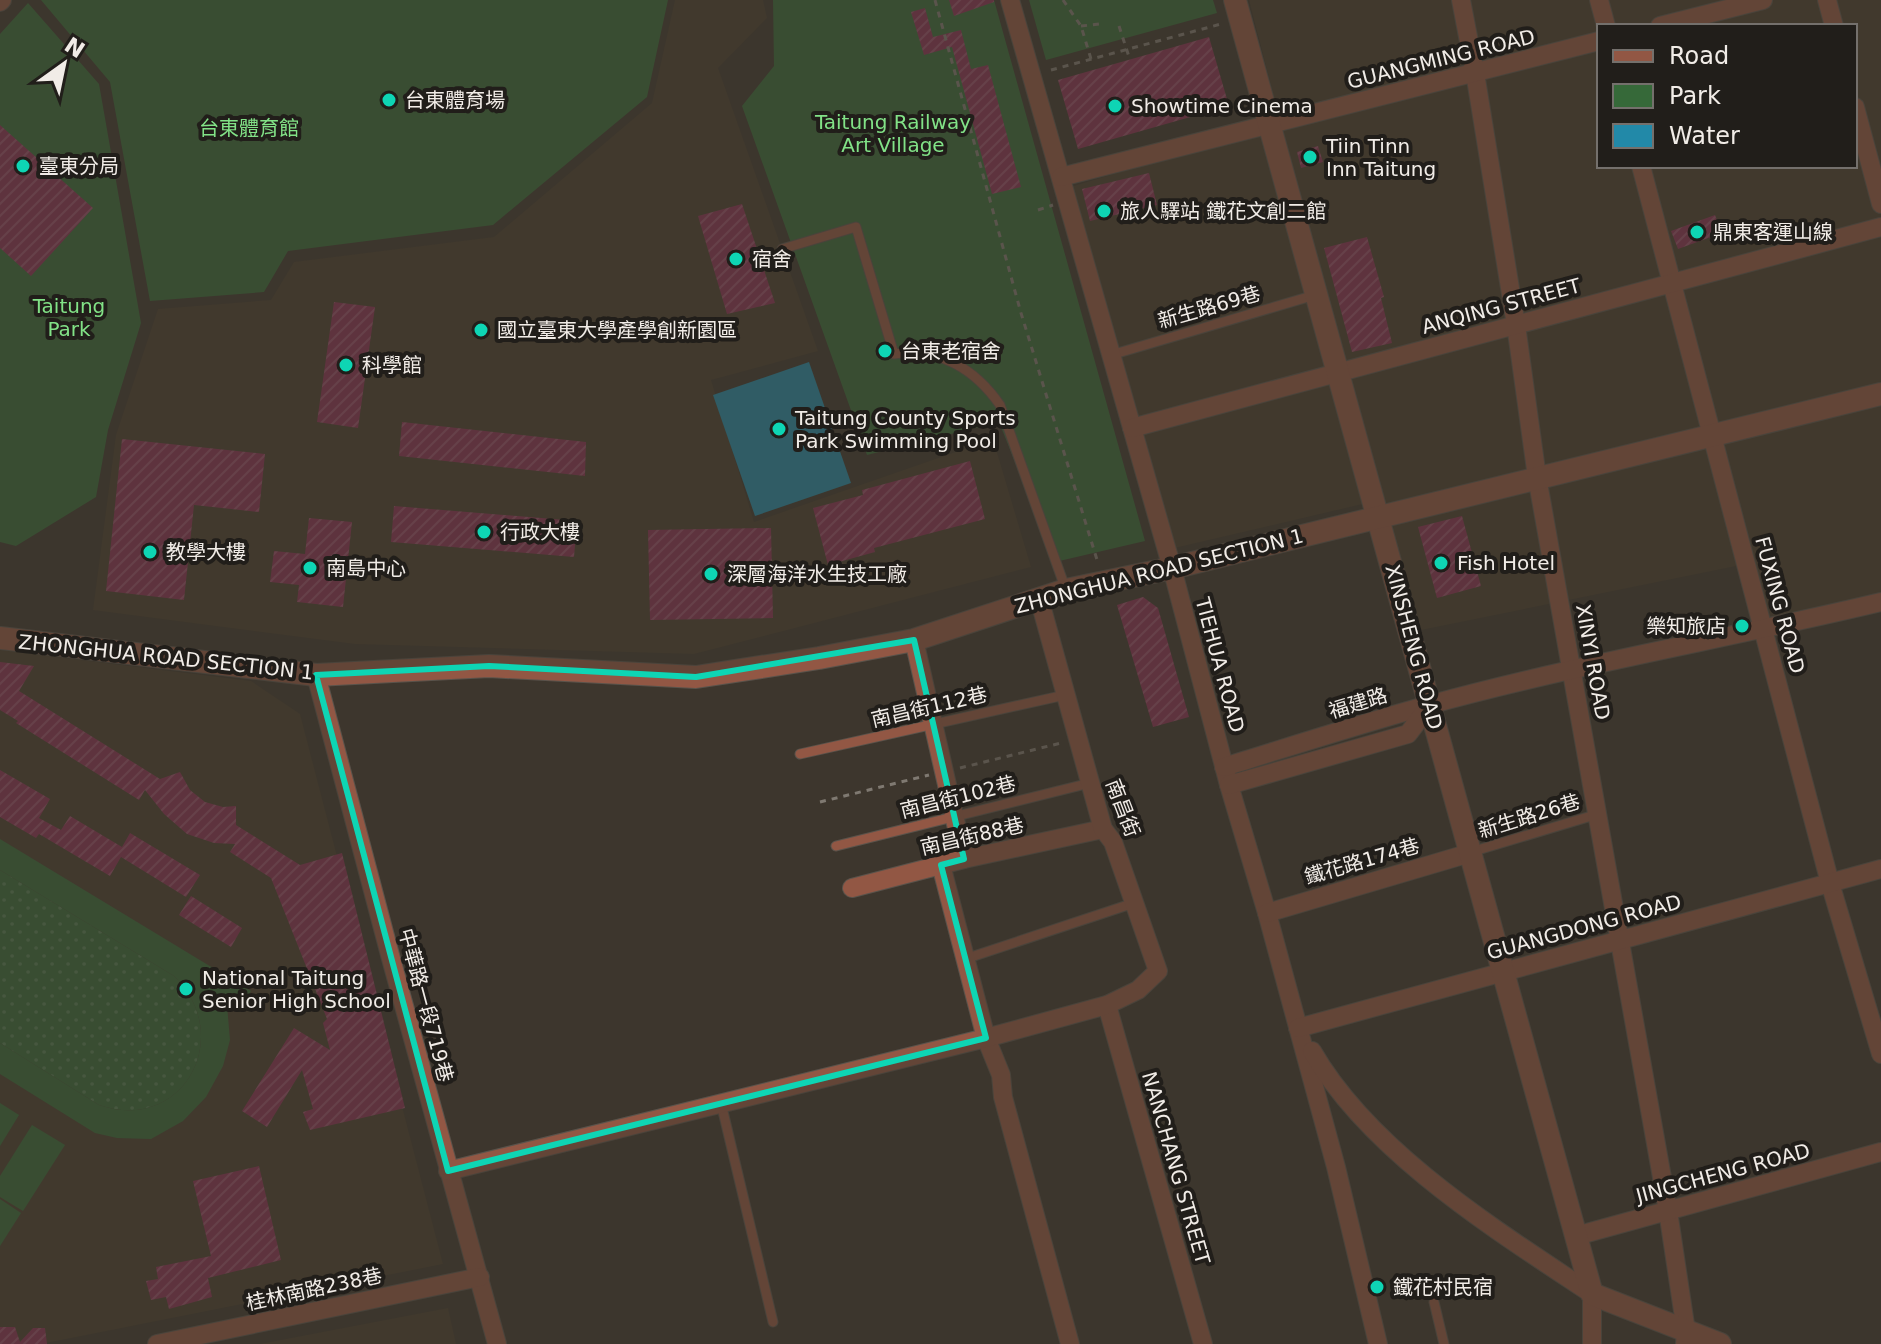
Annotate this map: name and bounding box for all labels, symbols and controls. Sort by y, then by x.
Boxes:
north arrow [24,24,104,104]
street label: GUANGMING ROAD [1345,24,1537,94]
legend [1597,24,1857,168]
text: N [60,32,89,63]
text: Road [1669,42,1729,70]
text: Park [1669,82,1721,110]
place label: 台東體育場 [405,88,505,112]
marker: 台東體育場 [380,91,398,109]
place label: Showtime Cinema [1131,94,1313,118]
marker: Showtime Cinema [1106,97,1124,115]
park label: Taitung Railway Art Village [814,110,971,157]
park label: 台東體育館 [199,116,299,140]
text: Water [1669,122,1740,150]
place label: Tiin Tinn Inn Taitung [1325,134,1436,181]
marker: Tiin Tinn Inn Taitung [1301,148,1319,166]
place label: 臺東分局 [39,154,119,178]
marker: 臺東分局 [14,157,32,175]
place label: 旅人驛站 鐵花文創二館 [1120,199,1326,223]
marker: 旅人驛站 鐵花文創二館 [1095,202,1113,220]
place label: 鼎東客運山線 [1713,220,1833,244]
marker: 鼎東客運山線 [1688,223,1706,241]
place label: 宿舍 [752,247,792,271]
marker: 宿舍 [727,250,745,268]
street label: ANQING STREET [1419,273,1584,339]
street label: 新生路69巷 [1155,281,1263,333]
park label: Taitung Park [32,294,105,341]
place label: 國立臺東大學產學創新園區 [497,318,737,342]
marker: 國立臺東大學產學創新園區 [472,321,490,339]
place label: 台東老宿舍 [901,339,1001,363]
marker: 台東老宿舍 [876,342,894,360]
place label: 科學館 [362,353,422,377]
marker: 科學館 [337,356,355,374]
place label: Taitung County Sports Park Swimming Pool [794,406,1016,453]
marker: Taitung County Sports Park Swimming Pool [770,420,788,438]
place label: 行政大樓 [500,520,580,544]
marker: 行政大樓 [475,523,493,541]
street label: ZHONGHUA ROAD SECTION 1 [1012,523,1306,619]
street label: FUXING ROAD [1750,534,1810,676]
place label: 教學大樓 [166,540,246,564]
marker: 教學大樓 [141,543,159,561]
place label: Fish Hotel [1457,551,1555,575]
marker: Fish Hotel [1432,554,1450,572]
place label: 南島中心 [326,556,406,580]
marker: 南島中心 [301,559,319,577]
place label: 深層海洋水生技工廠 [727,562,907,586]
street label: XINSHENG ROAD [1380,562,1448,732]
marker: 深層海洋水生技工廠 [702,565,720,583]
street label: TIEHUA ROAD [1190,594,1250,735]
street label: XINYI ROAD [1571,602,1615,722]
place label: 樂知旅店 [1646,614,1726,638]
marker: 樂知旅店 [1733,617,1751,635]
street label: ZHONGHUA ROAD SECTION 1 [17,630,315,684]
street label: 南昌街112巷 [869,682,989,732]
street label: 福建路 [1326,683,1390,723]
street label: 南昌街102巷 [898,771,1018,823]
street label: 南昌街 [1101,776,1145,840]
street label: 新生路26巷 [1475,789,1583,843]
street label: 南昌街88巷 [918,812,1026,860]
street label: 鐵花路174巷 [1302,833,1422,889]
street label: GUANGDONG ROAD [1484,889,1684,965]
street label: 中華路一段719巷 [394,925,458,1085]
place label: National Taitung Senior High School [202,966,391,1013]
marker: National Taitung Senior High School [177,980,195,998]
street label: NANCHANG STREET [1137,1069,1215,1268]
street label: JINGCHENG ROAD [1631,1138,1813,1208]
street label: 桂林南路238巷 [244,1263,384,1315]
place label: 鐵花村民宿 [1393,1275,1493,1299]
marker: 鐵花村民宿 [1368,1278,1386,1296]

